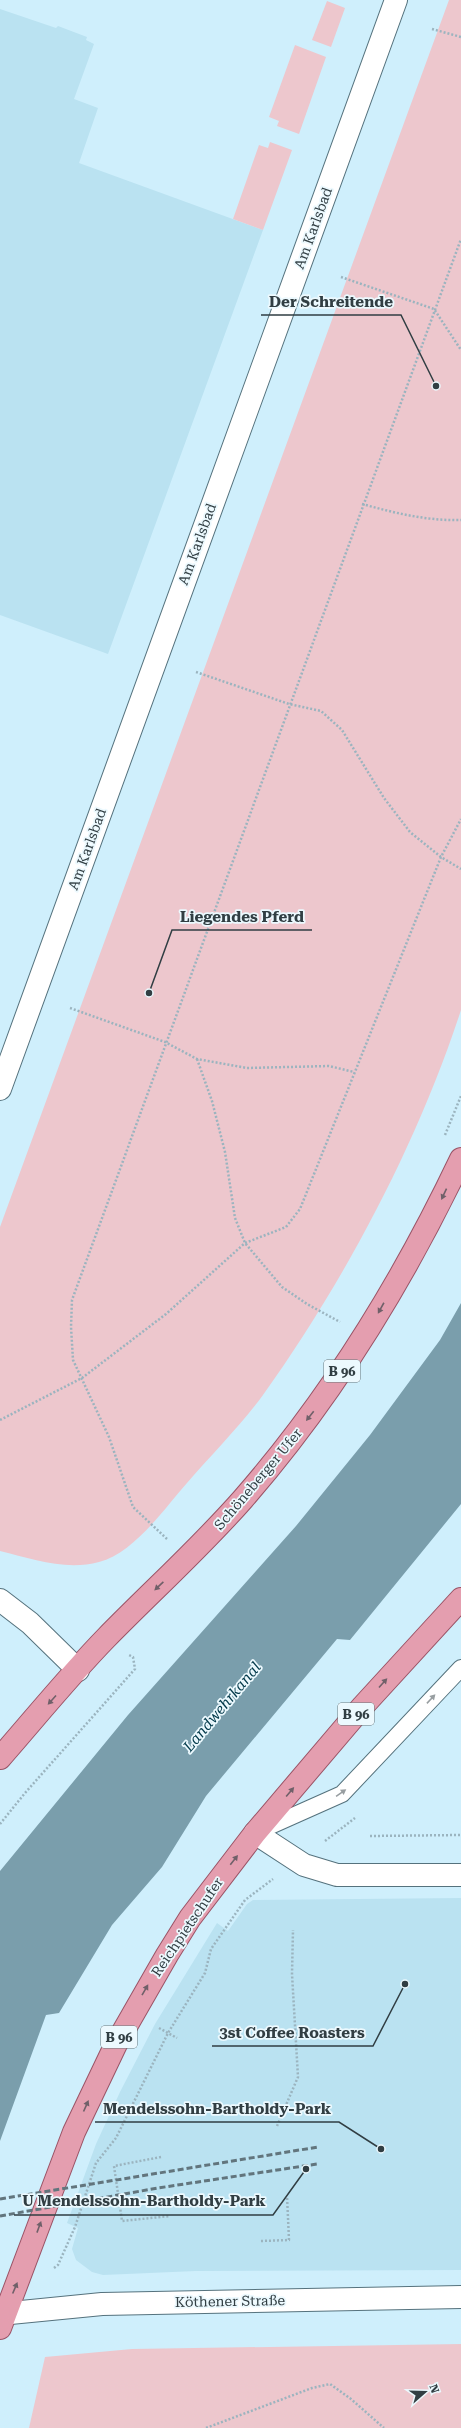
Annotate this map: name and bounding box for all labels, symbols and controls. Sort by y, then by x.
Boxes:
street label: Am Karlsbad [291,185,335,271]
callout: Der Schreitende [261,288,401,315]
text: Der Schreitende [269,293,393,311]
street label: Am Karlsbad [175,501,219,587]
street label: Am Karlsbad [65,806,109,892]
callout: Liegendes Pferd [172,903,312,930]
text: Liegendes Pferd [180,908,304,926]
one-way arrow [441,1189,447,1200]
one-way arrow [378,1302,385,1314]
road number: B 96 [324,1360,360,1382]
one-way arrow [306,1411,314,1422]
street label: Schöneberger Ufer [211,1425,305,1533]
one-way arrow [154,1582,164,1591]
water label: Landwehrkanal [179,1658,265,1756]
one-way arrow [379,1678,388,1688]
one-way arrow [426,1694,436,1704]
one-way arrow [48,1695,57,1704]
road number: B 96 [338,1703,374,1725]
one-way arrow [285,1787,294,1798]
one-way arrow [336,1789,347,1797]
one-way arrow [230,1855,238,1866]
street label: Reichpietschufer [148,1874,226,1980]
one-way arrow [141,1985,149,1995]
callout: 3st Coffee Roasters [212,2019,373,2046]
text: 3st Coffee Roasters [219,2024,365,2042]
road number: B 96 [101,2026,137,2048]
callout: Mendelssohn-Bartholdy-Park [95,2095,339,2122]
one-way arrow [83,2100,89,2112]
text: Mendelssohn-Bartholdy-Park [103,2100,332,2118]
callout: U Mendelssohn-Bartholdy-Park [14,2188,273,2215]
text: U Mendelssohn-Bartholdy-Park [22,2192,266,2210]
one-way arrow [36,2221,42,2233]
one-way arrow [12,2283,18,2294]
street label: Köthener Straße [175,2292,285,2310]
north arrow [405,2372,445,2412]
text: N [426,2383,442,2395]

